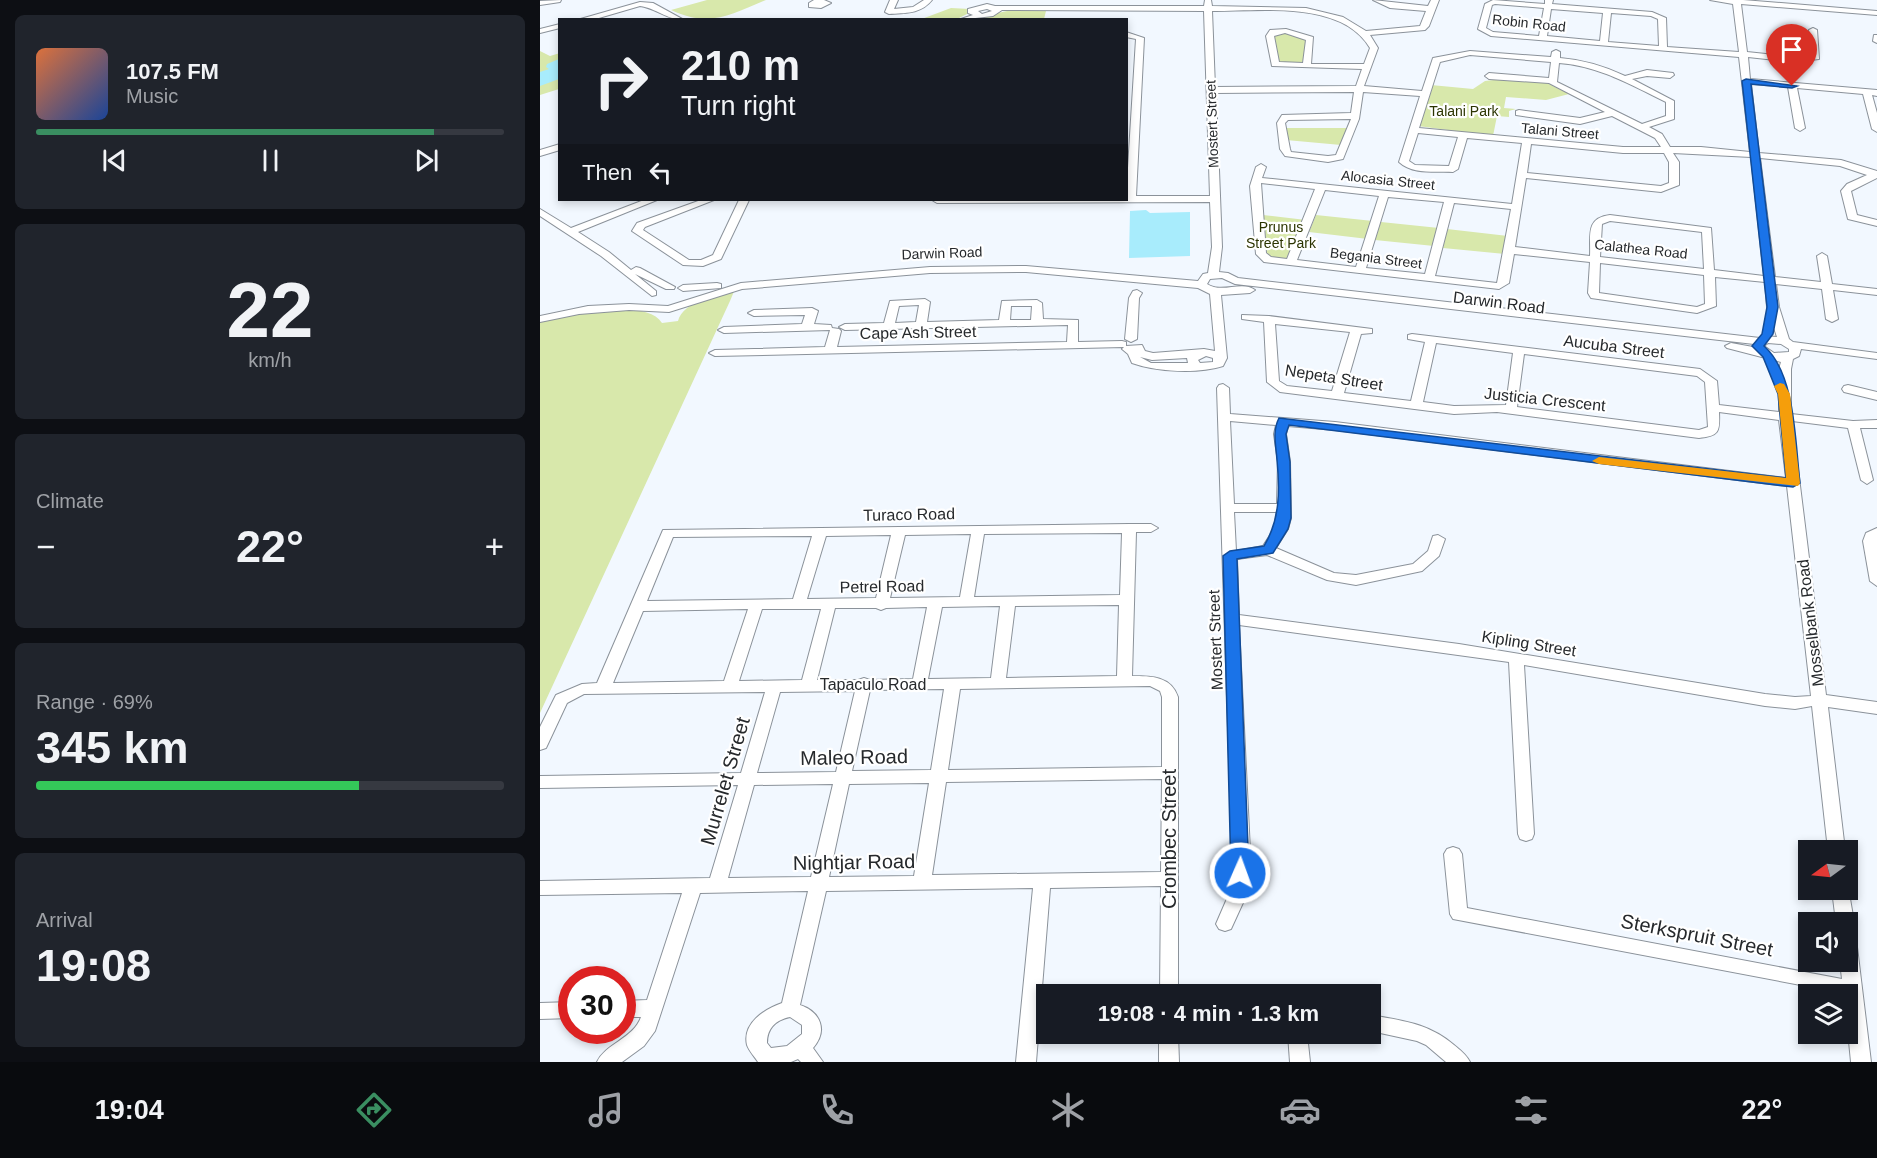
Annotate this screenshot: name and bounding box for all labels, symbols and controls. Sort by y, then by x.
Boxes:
street label: Robin Road [1491,11,1567,35]
pin [1766,24,1817,86]
icon: arrive [1775,33,1808,66]
icon: right [582,42,660,120]
text: 210 m [681,42,800,89]
text: 107.5 FM [126,59,219,84]
street label: Mostert Street [1202,80,1222,168]
text: Music [126,85,178,107]
text: Turn right [681,91,796,121]
park label: Talani Park [1429,103,1500,119]
street label: Talani Street [1521,120,1600,142]
icon: previous [98,144,131,177]
icon: pause [254,144,287,177]
icon: next [410,144,443,177]
icon: left [644,156,677,189]
text: Then [582,160,632,185]
street label: Alocasia Street [1340,167,1436,193]
park label: Prunus Street Park [1246,219,1317,251]
street label: Calathea Road [1594,236,1688,262]
street label: Darwin Road [901,244,983,262]
street label: Begania Street [1329,244,1423,272]
text: 22 [227,266,313,354]
street label: Darwin Road [1452,288,1546,317]
street label: Cape Ash Street [860,323,977,342]
street label: Aucuba Street [1563,332,1666,361]
text: km/h [248,349,292,371]
street label: Nepeta Street [1284,361,1385,394]
street label: Justicia Crescent [1483,385,1607,414]
text: Climate [36,490,104,512]
street label: Turaco Road [863,505,955,524]
text: 22° [236,521,304,572]
text: − [36,528,55,565]
text: + [485,528,504,565]
street label: Mosselbank Road [1794,558,1827,688]
street label: Petrel Road [840,577,924,596]
street label: Mostert Street [1205,589,1226,690]
street label: Kipling Street [1481,628,1578,659]
street label: Tapaculo Road [820,676,926,693]
text: Range · 69% [36,691,153,713]
street label: Murrelet Street [696,714,754,848]
text: 345 km [36,722,189,773]
street label: Maleo Road [800,745,908,769]
street label: Crombec Street [1158,769,1180,909]
north arrow [1798,840,1858,900]
map controls [1798,840,1858,1044]
position arrow [1208,841,1272,905]
street label: Nightjar Road [793,850,915,874]
text: Arrival [36,909,93,931]
street label: Sterkspruit Street [1619,909,1775,961]
button: sound [1798,912,1858,972]
text: 19:08 [36,940,151,991]
speed limit sign: 30 [558,966,636,1044]
button: layers [1798,984,1858,1044]
text: 19:08 · 4 min · 1.3 km [1098,1001,1319,1026]
icon: directions [353,1089,395,1131]
icon: music [585,1089,627,1131]
icon: phone [816,1089,858,1131]
icon: climate [1047,1089,1089,1131]
icon: car [1279,1089,1321,1131]
icon: filters [1510,1089,1552,1131]
text: 19:04 [95,1095,164,1125]
text: 22° [1741,1095,1782,1125]

